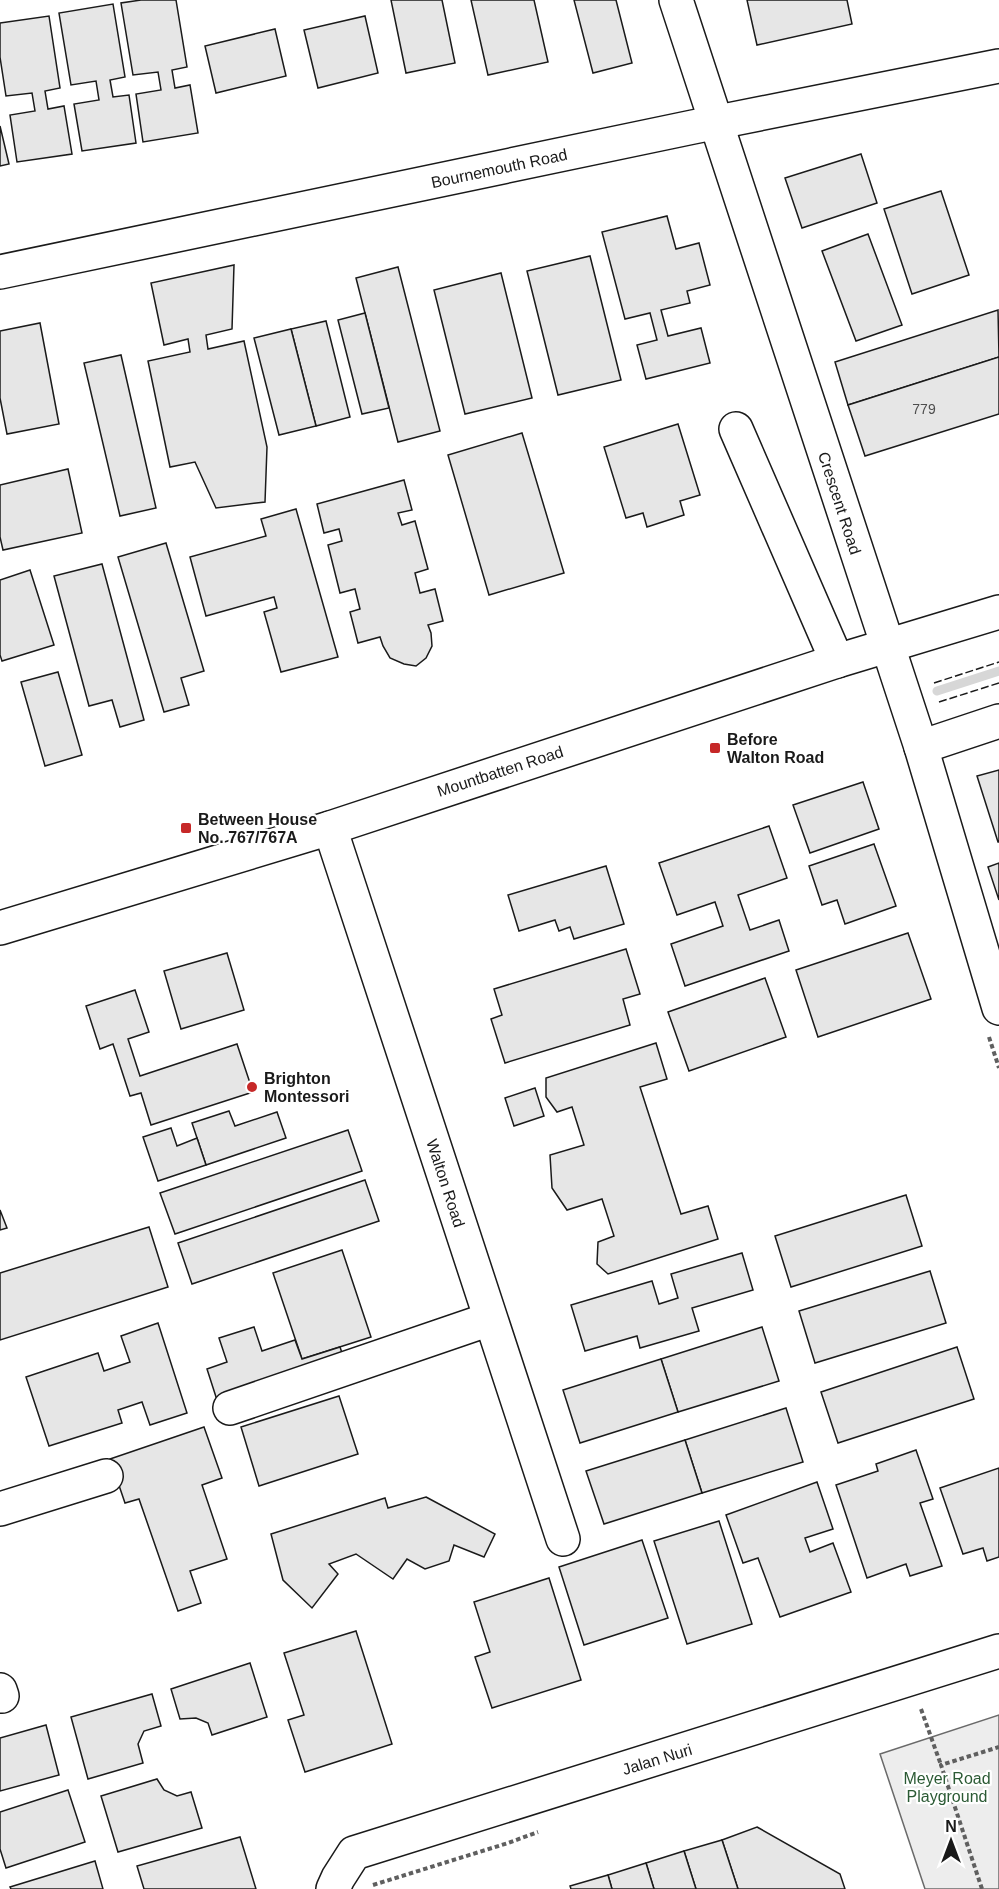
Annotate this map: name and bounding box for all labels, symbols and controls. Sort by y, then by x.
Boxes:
street label: Bournemouth Road [429,146,569,191]
house number: 779 [912,401,936,417]
street label: Crescent Road [815,450,864,557]
place label: Before Walton Road [727,731,824,766]
marker: Before Walton Road [708,741,722,755]
street label: Mountbatten Road [435,743,565,800]
place label: Between House No. 767/767A [198,811,317,846]
marker: Between House No. 767/767A [179,821,193,835]
place label: Brighton Montessori [264,1070,349,1105]
marker: Brighton Montessori [245,1080,259,1094]
street label: Walton Road [423,1137,468,1229]
street label: Jalan Nuri [620,1741,694,1778]
park label: Meyer Road Playground [903,1770,991,1805]
north arrow [921,1811,981,1871]
text: N [945,1818,957,1835]

